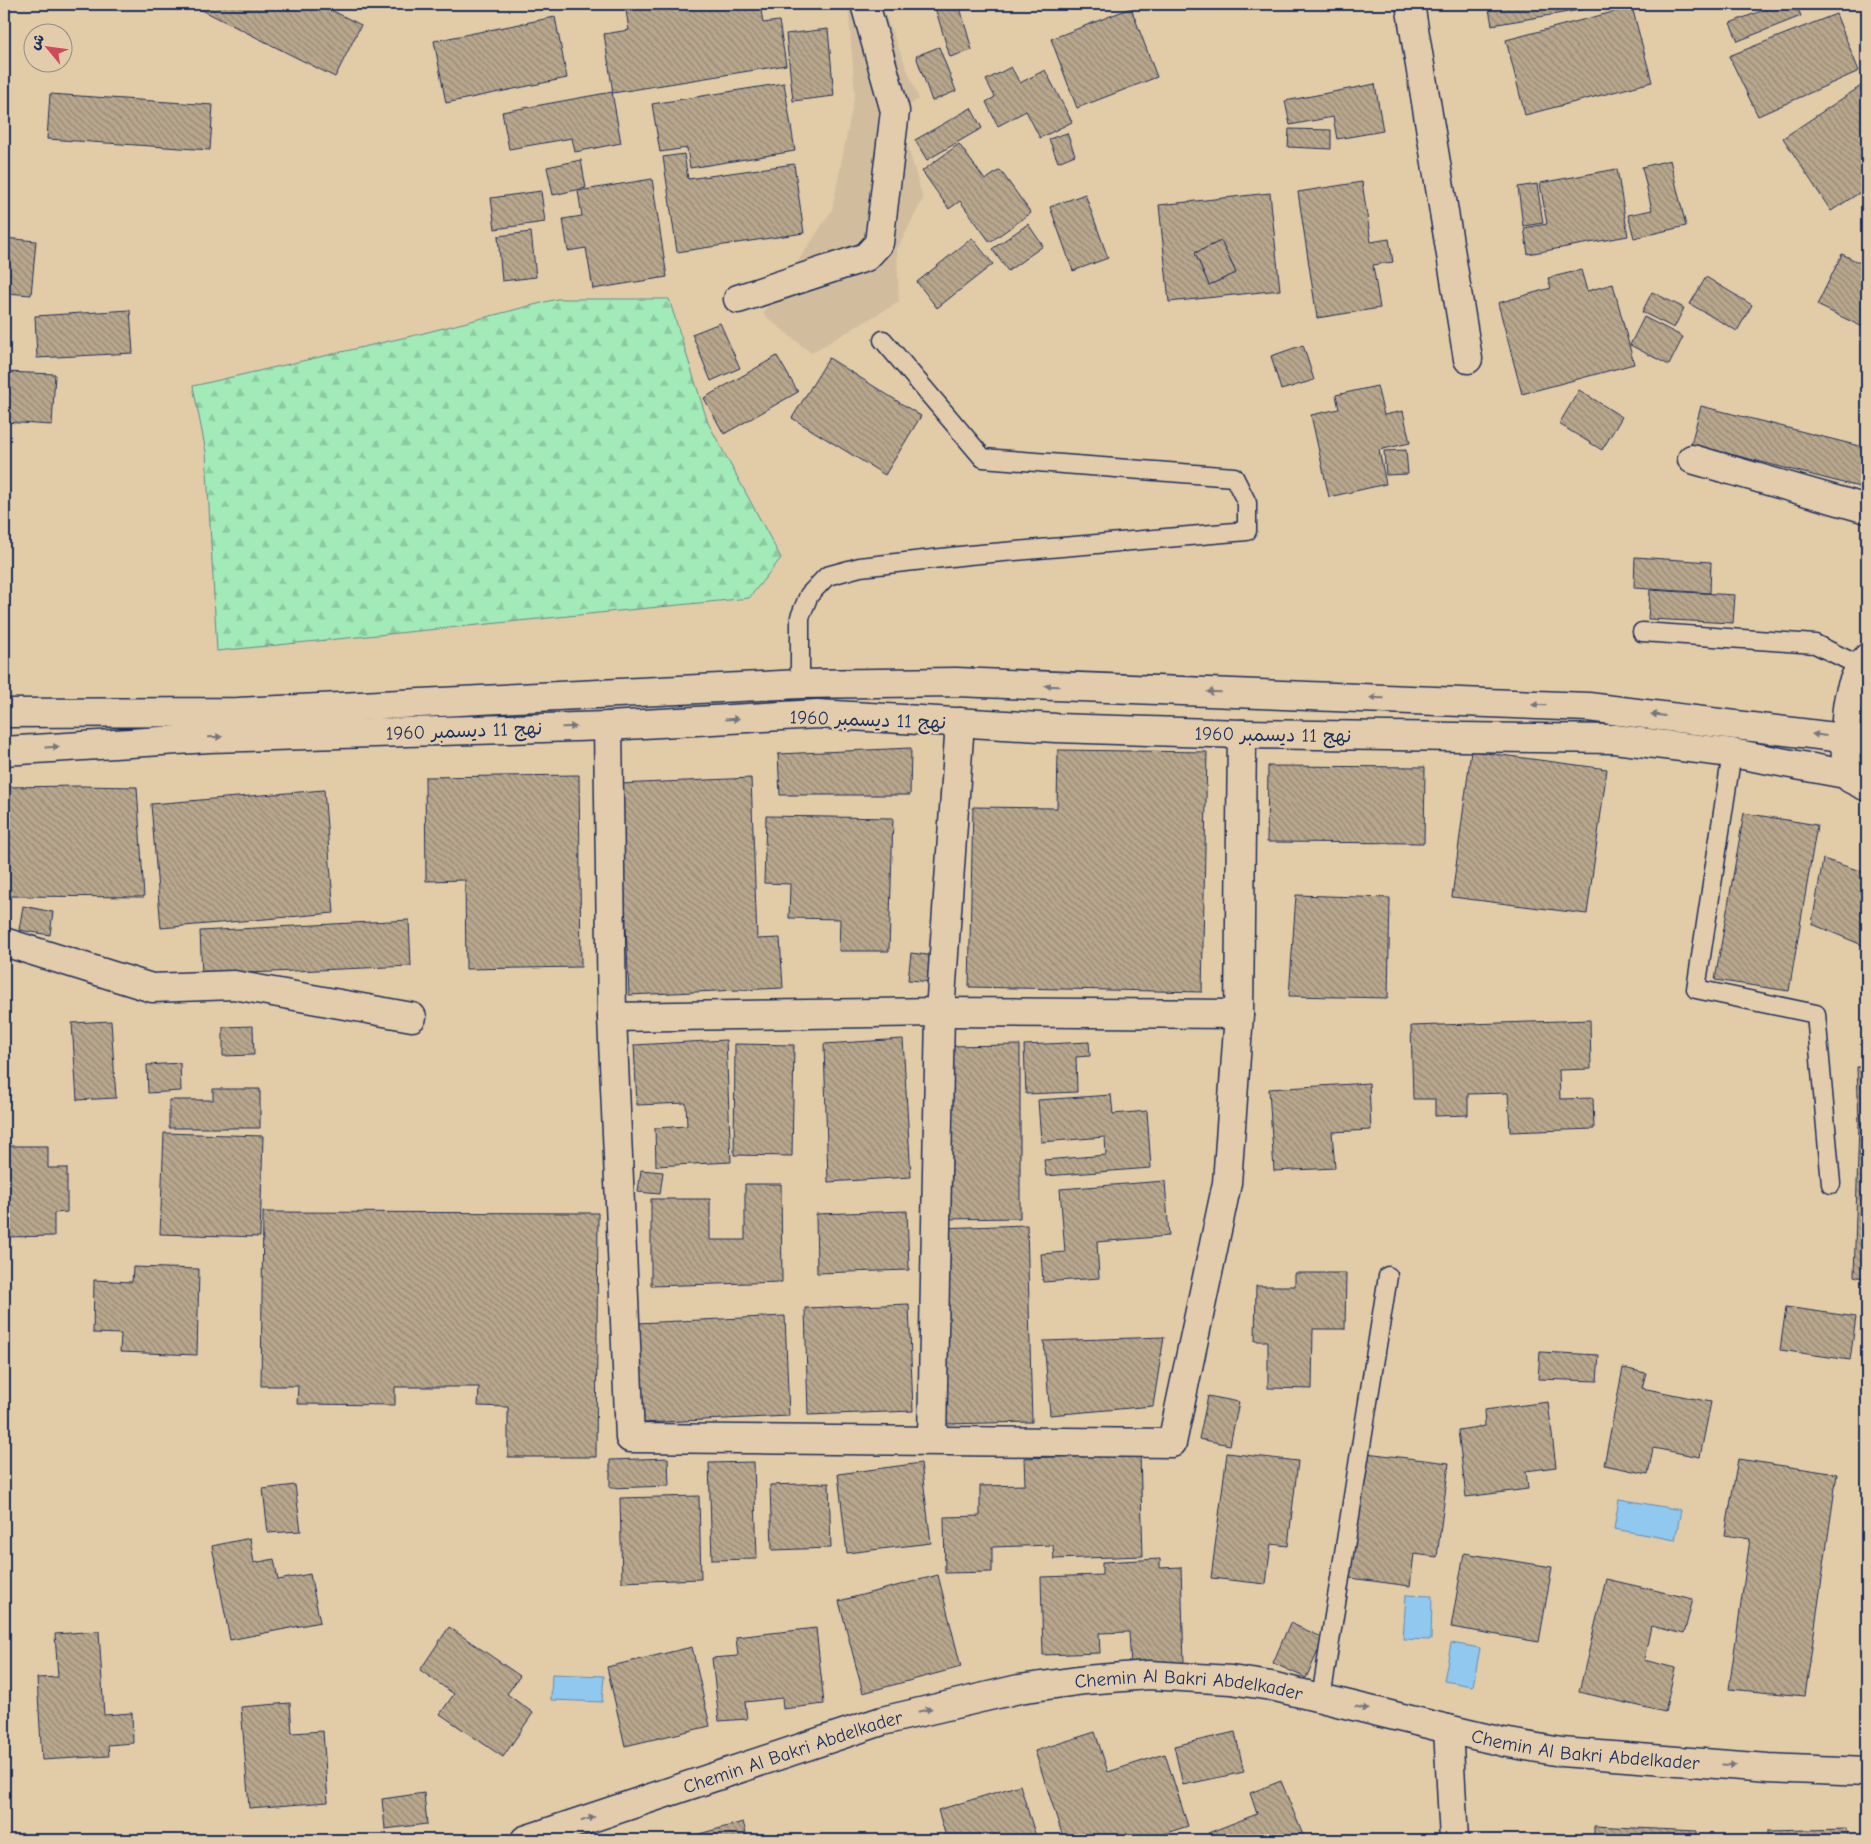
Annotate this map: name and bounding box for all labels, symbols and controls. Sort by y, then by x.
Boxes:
north arrow [22,22,72,72]
text: ش [26,31,48,53]
one-way arrow [1044,681,1060,689]
one-way arrow [1206,687,1222,695]
one-way arrow [1368,694,1384,702]
one-way arrow [1531,700,1547,708]
street label: نهج 11 ديسمبر 1960 [789,706,947,735]
one-way arrow [1649,711,1665,719]
one-way arrow [724,715,740,723]
street label: نهج 11 ديسمبر 1960 [385,717,543,746]
one-way arrow [562,723,578,731]
street label: نهج 11 ديسمبر 1960 [1194,723,1352,748]
one-way arrow [1811,731,1827,739]
one-way arrow [207,733,223,741]
one-way arrow [45,743,61,751]
street label: Chemin Al Bakri Abdelkader [1073,1665,1305,1705]
one-way arrow [1354,1704,1369,1712]
street label: Chemin Al Bakri Abdelkader [680,1706,905,1799]
one-way arrow [918,1706,933,1714]
street label: Chemin Al Bakri Abdelkader [1469,1725,1701,1775]
one-way arrow [1721,1762,1737,1770]
one-way arrow [580,1815,595,1823]

